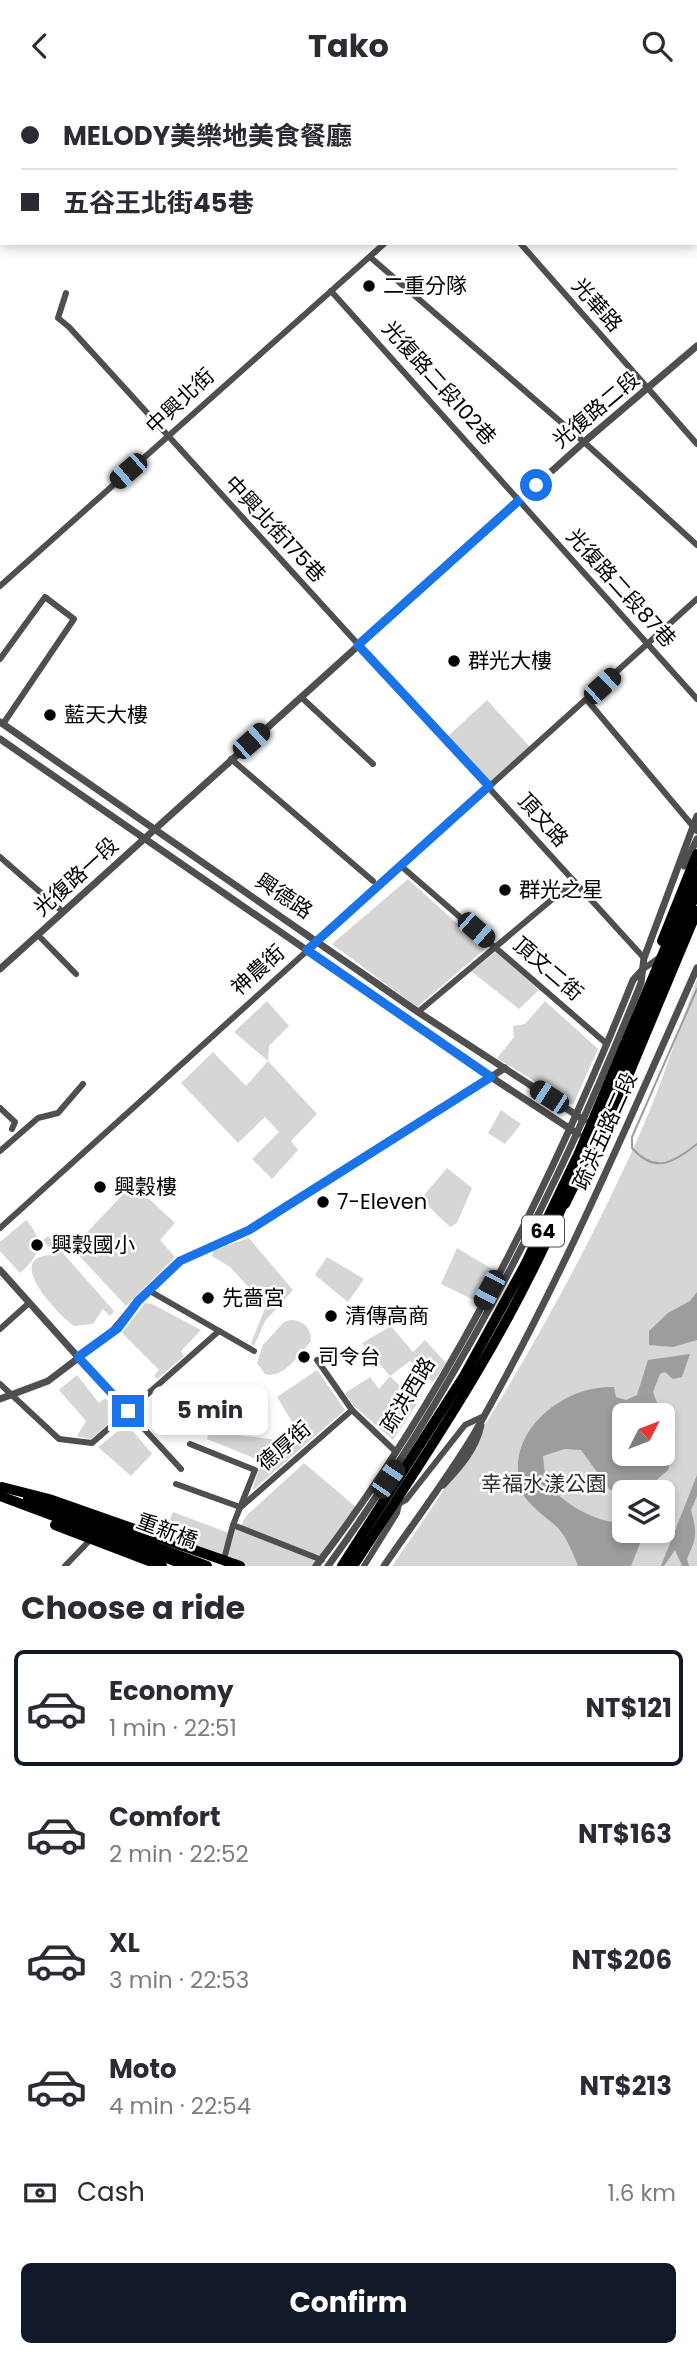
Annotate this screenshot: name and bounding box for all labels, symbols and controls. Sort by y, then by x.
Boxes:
text: Tako [308,23,389,68]
icon: back [21,27,59,65]
icon: search [638,27,676,65]
text: MELODY美樂地美食餐廳 [63,118,352,154]
text: 五谷王北街45巷 [63,185,254,221]
place label: 二重分隊 [383,271,467,300]
street label: 光華路 [566,272,629,338]
marker: 二重分隊 [361,278,377,294]
street label: 光復路二段102巷 [376,314,503,451]
street label: 中興北街 [139,361,220,440]
street label: 光復路二段 [546,365,645,454]
car [106,449,151,493]
street label: 中興北街175巷 [218,469,332,588]
route start [520,469,552,501]
street label: 光復路二段87巷 [560,522,683,653]
place label: 群光大樓 [468,646,552,675]
marker: 群光大樓 [446,653,462,669]
car [580,664,625,708]
place label: 藍天大樓 [64,700,148,729]
marker: 藍天大樓 [42,707,58,723]
car [229,719,274,763]
street label: 頂文路 [512,787,575,853]
street label: 光復路一段 [27,831,124,923]
street label: 興德路 [250,866,319,925]
place label: 群光之星 [519,875,603,904]
marker: 群光之星 [497,882,513,898]
car [454,908,499,952]
street label: 頂文二街 [507,930,590,1007]
street label: 神農街 [225,938,291,1001]
street label: 疏洪五路二段 [566,1067,643,1194]
car [526,1077,573,1117]
place label: 興穀樓 [114,1172,177,1201]
marker: 興穀樓 [92,1179,108,1195]
place label: 7-Eleven [337,1187,427,1216]
marker: 7-Eleven [315,1194,331,1210]
road number: 64 [522,1215,564,1247]
place label: 興穀國小 [51,1230,135,1259]
marker: 興穀國小 [29,1237,45,1253]
car [470,1267,509,1313]
place label: 先嗇宮 [222,1283,285,1312]
marker: 先嗇宮 [200,1290,216,1306]
place label: 清傳高商 [345,1301,429,1330]
marker: 清傳高商 [323,1308,339,1324]
place label: 司令台 [318,1342,381,1371]
marker: 司令台 [296,1349,312,1365]
street label: 疏洪西路 [374,1351,442,1438]
callout: 5 min [152,1387,268,1435]
text: 5 min [177,1394,243,1426]
route end [112,1395,144,1427]
north arrow [612,1403,676,1467]
map controls [612,1403,675,1543]
street label: 德厚街 [250,1414,317,1477]
car [368,1456,409,1502]
park label: 幸福水漾公園 [481,1469,607,1498]
button: layers [612,1480,675,1543]
street label: 重新橋 [133,1506,202,1555]
text: Choose a ride [21,1585,245,1630]
text: Economy [109,1673,233,1709]
icon: car [25,1677,88,1740]
text: NT$121 [586,1690,672,1726]
text: 1 min · 22:51 [109,1712,237,1744]
text: Comfort [109,1799,221,1835]
icon: car [25,1803,88,1866]
text: NT$163 [578,1816,672,1852]
text: 2 min · 22:52 [109,1838,249,1870]
text: XL [109,1925,140,1961]
icon: car [25,1929,88,1992]
text: NT$206 [572,1942,672,1978]
text: 3 min · 22:53 [109,1964,249,1996]
text: Moto [109,2051,177,2087]
icon: car [25,2055,88,2118]
text: NT$213 [580,2068,672,2104]
text: 4 min · 22:54 [109,2090,251,2122]
icon: cash [21,2174,59,2212]
text: Cash [77,2174,145,2210]
text: 1.6 km [608,2177,676,2209]
button: Confirm [21,2263,676,2343]

